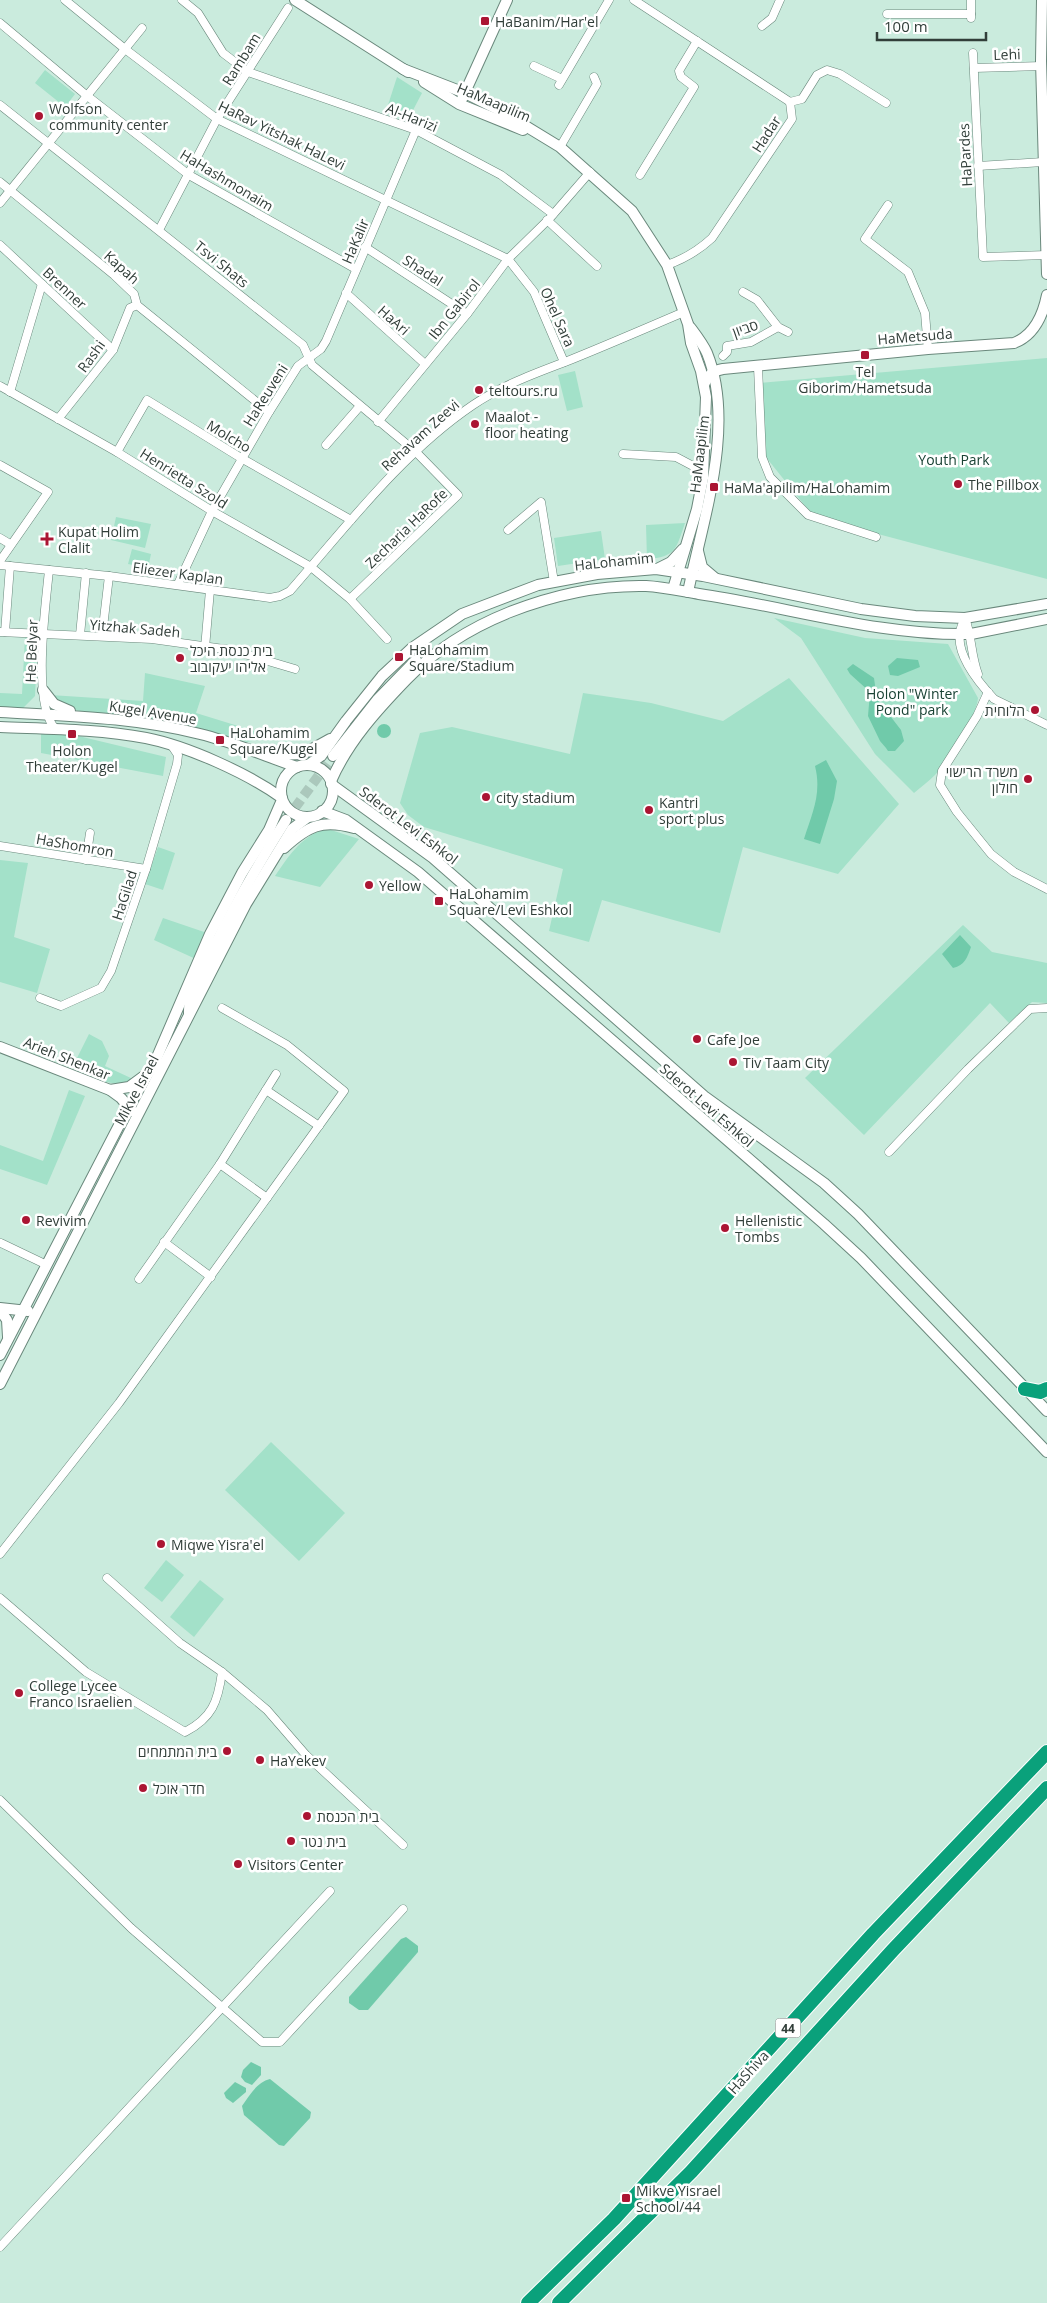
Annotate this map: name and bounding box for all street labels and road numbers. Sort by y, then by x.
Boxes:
street label: Rambam [217,29,265,89]
street label: Lehi [993,44,1021,64]
street label: HaMaapilim [454,78,534,126]
street label: HaRav Yitshak HaLevi [215,96,349,174]
street label: Al-Harizi [383,98,441,136]
street label: Hadar [747,112,785,156]
street label: HaPardes [954,123,976,187]
street label: HaHashmonaim [177,145,277,215]
street label: HaKalir [337,215,373,266]
street label: Tsvi Shats [191,236,253,292]
street label: Kapah [100,246,144,288]
street label: Shadal [399,250,447,290]
street label: Brenner [39,263,91,313]
street label: Ibn Gabirol [424,275,484,343]
street label: Ohel Sara [536,284,580,350]
street label: HaAri [374,301,414,339]
street label: סביון [730,315,760,341]
street label: HaMetsuda [877,323,953,349]
street label: Rashi [73,336,109,376]
street label: HaReuveni [238,360,292,430]
street label: Rehavam Zeevi [377,395,463,475]
street label: HaMaapilim [685,414,713,494]
street label: Molcho [203,415,255,457]
street label: Henrietta Szold [137,443,231,513]
street label: Zecharia HaRofe [361,484,451,572]
street label: HaLohamim [573,547,655,575]
street label: Eliezer Kaplan [131,557,225,589]
street label: Yitzhak Sadeh [89,615,181,641]
street label: He BeIyar [20,619,42,683]
street label: Kugel Avenue [108,696,198,728]
street label: Sderot Levi Eshkol [356,782,462,868]
street label: HaShomron [35,829,115,861]
street label: HaGilad [107,867,141,923]
street label: Arieh Shenkar [21,1032,113,1084]
street label: Mikve Israel [109,1051,163,1129]
street label: Sderot Levi Eshkol [656,1059,758,1151]
road number: 44 [776,2019,800,2038]
street label: HaShiva [723,2046,773,2098]

